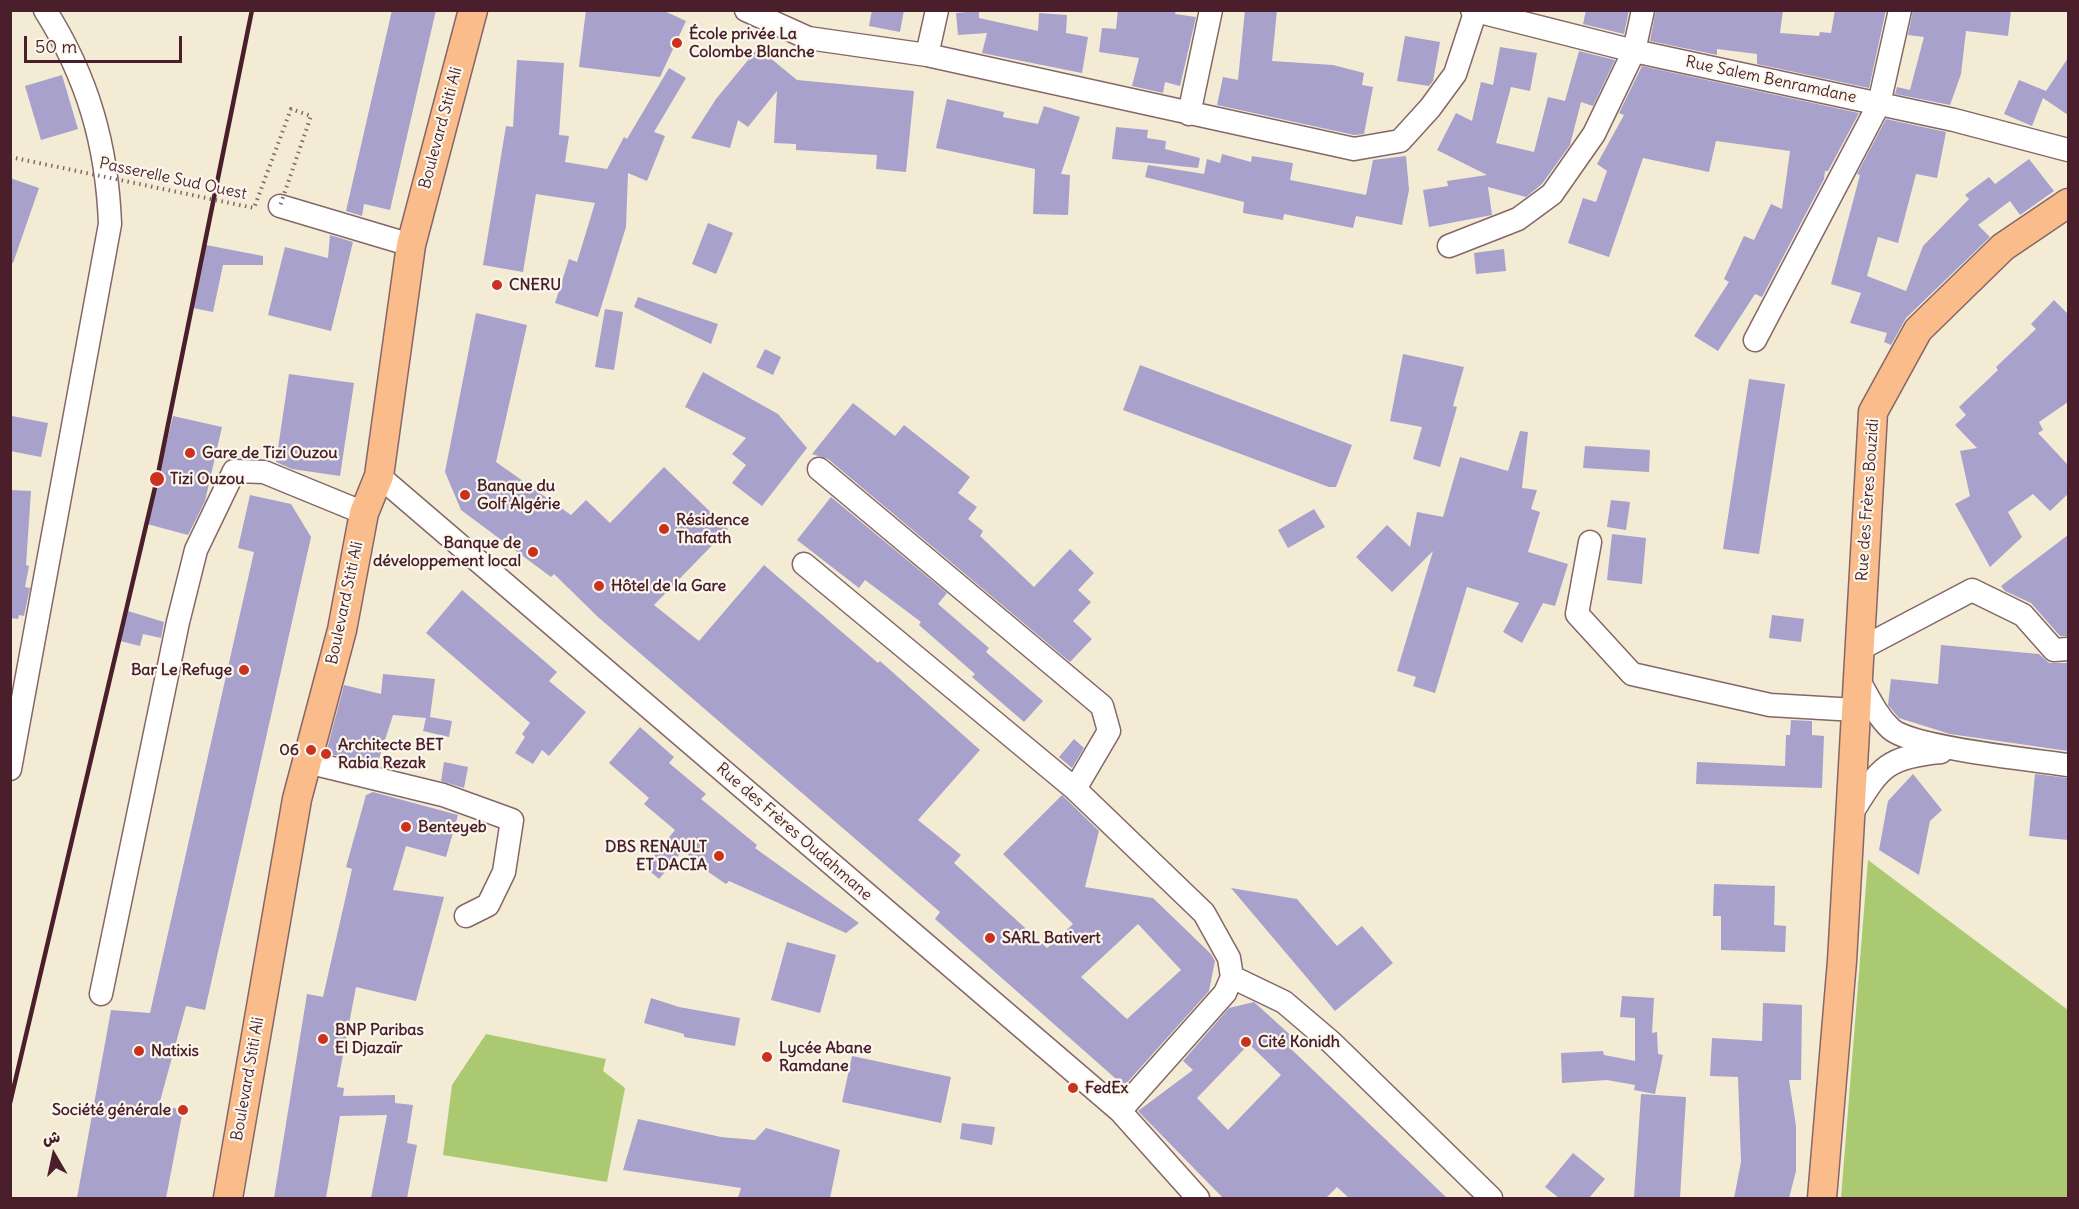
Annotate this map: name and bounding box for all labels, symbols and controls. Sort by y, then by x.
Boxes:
scale bar [27,24,184,62]
place label: École privée La Colombe Blanche [689,24,815,62]
text: 50 m [35,35,77,58]
marker: École privée La Colombe Blanche [670,36,684,50]
street label: Rue Salem Benramdane [1684,53,1858,107]
street label: Boulevard Stiti Ali [416,65,466,191]
street label: Passerelle Sud Ouest [98,154,248,204]
place label: CNERU [509,275,561,295]
marker: CNERU [490,278,504,292]
street label: Rue des Frères Bouzidi [1853,418,1883,582]
place label: Gare de Tizi Ouzou [202,443,338,463]
marker: Gare de Tizi Ouzou [183,446,197,460]
place label: Tizi Ouzou [170,469,245,489]
marker: Tizi Ouzou [148,470,166,488]
place label: Banque du Golf Algérie [477,476,560,514]
marker: Banque du Golf Algérie [458,488,472,502]
place label: Résidence Thafath [676,510,749,548]
marker: Résidence Thafath [657,522,671,536]
place label: Banque de développement local [373,533,521,571]
street label: Boulevard Stiti Ali [323,540,367,666]
marker: Banque de développement local [526,545,540,559]
place label: Hôtel de la Gare [611,576,726,596]
marker: Hôtel de la Gare [592,579,606,593]
place label: Bar Le Refuge [131,660,232,680]
marker: Bar Le Refuge [237,663,251,677]
place label: Architecte BET Rabia Rezak [338,735,444,773]
place label: 06 [279,740,299,760]
marker: 06 [304,743,318,757]
marker: Architecte BET Rabia Rezak [319,747,333,761]
street label: Rue des Frères Oudahmane [712,759,876,905]
place label: Benteyeb [418,817,487,837]
marker: Benteyeb [399,820,413,834]
place label: DBS RENAULT ET DACIA [605,837,707,875]
marker: DBS RENAULT ET DACIA [712,849,726,863]
place label: SARL Bativert [1002,928,1101,948]
marker: SARL Bativert [983,931,997,945]
street label: Boulevard Stiti Ali [228,1016,268,1142]
place label: BNP Paribas El Djazaïr [335,1020,424,1058]
marker: BNP Paribas El Djazaïr [316,1032,330,1046]
place label: Cité Konidh [1258,1032,1340,1052]
marker: Cité Konidh [1239,1035,1253,1049]
place label: Lycée Abane Ramdane [779,1038,872,1076]
place label: Natixis [151,1041,199,1061]
marker: Natixis [132,1044,146,1058]
marker: Lycée Abane Ramdane [760,1050,774,1064]
place label: FedEx [1085,1078,1128,1098]
marker: FedEx [1066,1081,1080,1095]
place label: Société générale [52,1100,171,1120]
marker: Société générale [176,1103,190,1117]
north arrow [24,1125,84,1185]
text: ش [41,1126,61,1148]

